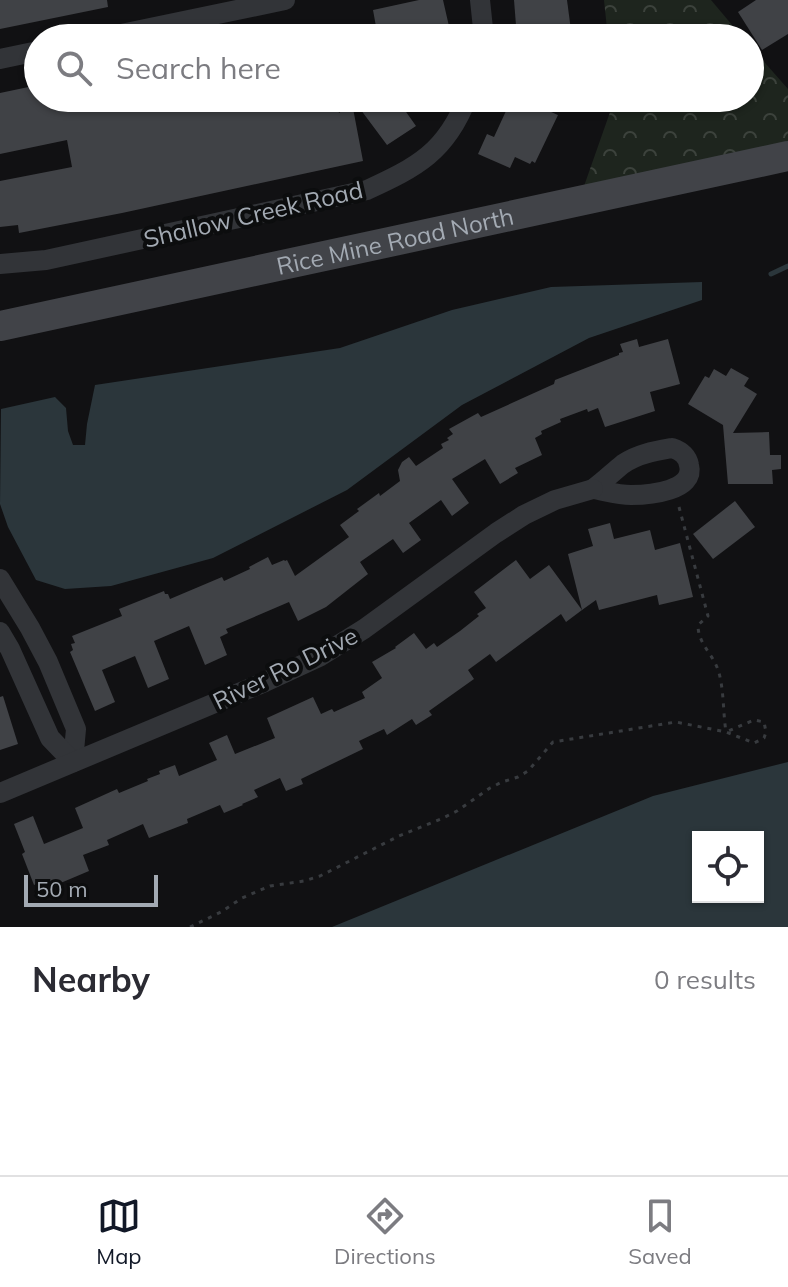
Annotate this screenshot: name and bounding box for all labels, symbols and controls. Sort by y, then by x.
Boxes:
search box [24,24,764,112]
icon: search [52,46,96,90]
text: Search here [116,49,281,87]
street label: Shallow Creek Road [140,174,366,254]
street label: Rice Mine Road North [274,201,516,281]
street label: River Ro Drive [208,620,362,716]
map controls [692,831,764,903]
button: locate [692,831,764,903]
scale bar [24,871,158,907]
text: 50 m [36,875,87,903]
text: Nearby [32,958,150,1001]
text: 0 results [654,963,756,996]
tab: Map [96,1194,142,1270]
tab: Directions [334,1194,436,1270]
tab: Saved [628,1194,692,1270]

